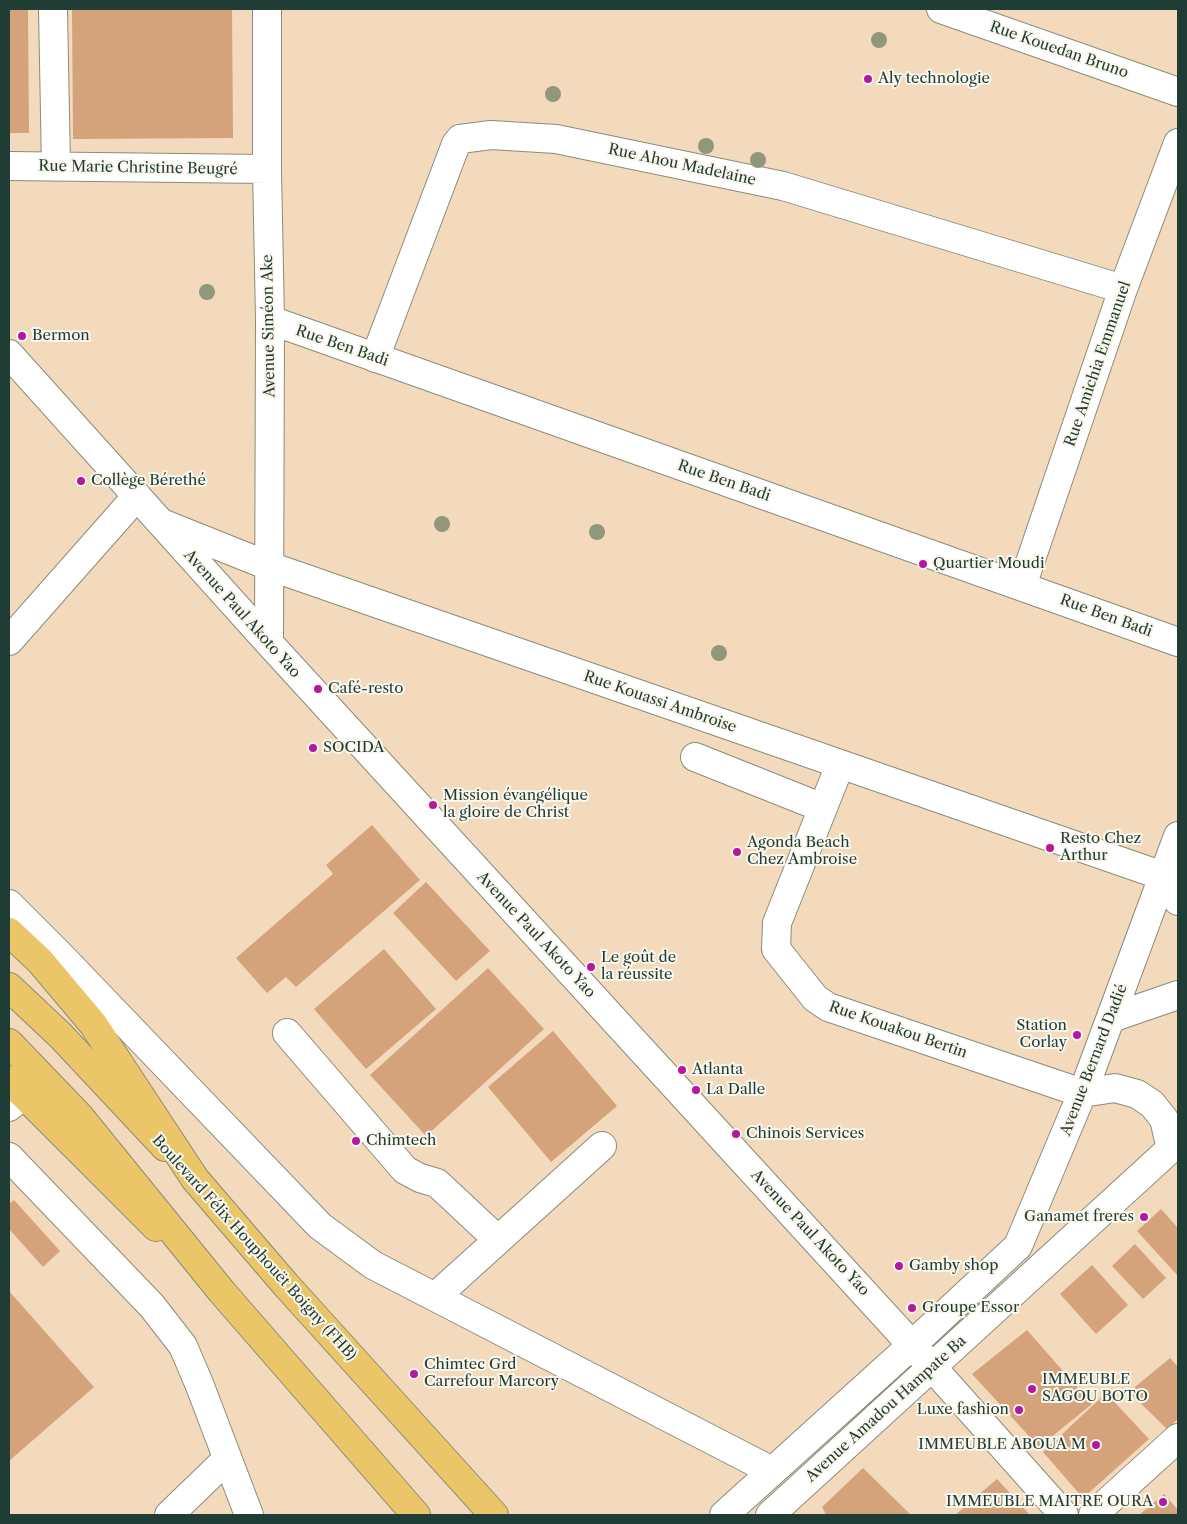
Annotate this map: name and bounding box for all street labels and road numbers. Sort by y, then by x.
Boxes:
street label: Rue Kouedan Bruno [987,18,1131,82]
street label: Rue Ahou Madelaine [606,141,758,189]
street label: Rue Marie Christine Beugré [38,157,238,179]
street label: Avenue Siméon Ake [259,254,279,398]
street label: Rue Amichia Emmanuel [1061,279,1135,449]
street label: Rue Ben Badi [293,322,391,370]
street label: Rue Ben Badi [675,457,773,505]
street label: Avenue Paul Akoto Yao [180,546,304,682]
street label: Rue Ben Badi [1057,591,1155,641]
street label: Rue Kouassi Ambroise [581,667,739,737]
street label: Avenue Paul Akoto Yao [473,868,599,1002]
street label: Avenue Bernard Dadié [1057,982,1131,1138]
street label: Rue Kouakou Bertin [826,998,970,1062]
street label: Boulevard Félix Houphouët Boigny (FHB) [148,1132,360,1364]
street label: Avenue Paul Akoto Yao [747,1166,873,1300]
street label: Avenue Amadou Hampate Ba [802,1332,970,1486]

